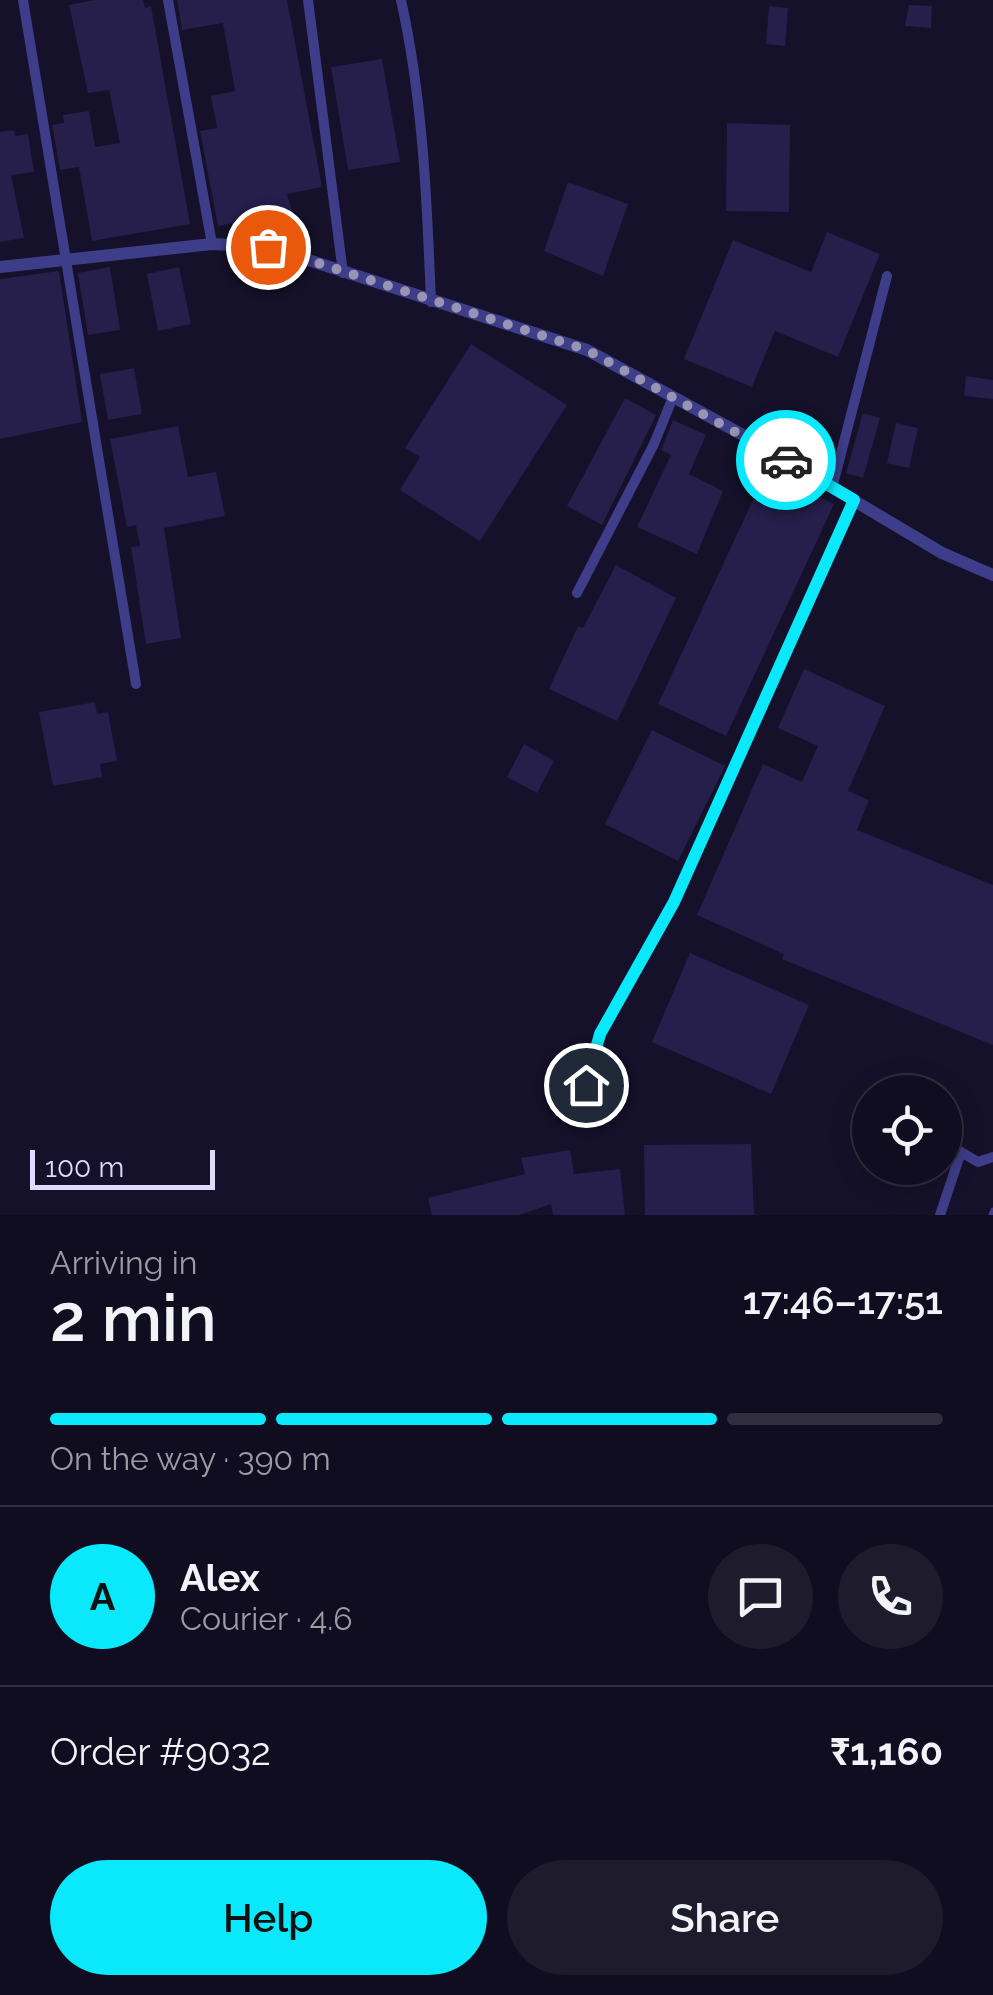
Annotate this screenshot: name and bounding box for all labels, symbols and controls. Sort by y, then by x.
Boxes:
pin [226,205,311,290]
icon: bag [241,220,296,275]
courier [736,410,836,510]
icon: car [759,433,814,488]
pin [544,1043,629,1128]
icon: home [559,1058,614,1113]
map controls [852,1075,962,1185]
button: locate [852,1075,962,1185]
scale bar [30,1145,215,1190]
text: 100 m [45,1151,124,1184]
text: Arriving in [50,1244,197,1281]
text: 17:46–17:51 [743,1278,943,1323]
text: 2 min [50,1280,217,1356]
text: On the way · 390 m [50,1440,331,1477]
button: chat [708,1544,813,1649]
button: phone [838,1544,943,1649]
text: Alex [180,1555,260,1600]
text: A [90,1574,115,1619]
text: Courier · 4.6 [180,1600,353,1637]
text: Order #9032 [50,1729,271,1774]
text: ₹1,160 [830,1729,943,1774]
button: Help [50,1860,487,1975]
button: Share [507,1860,943,1975]

